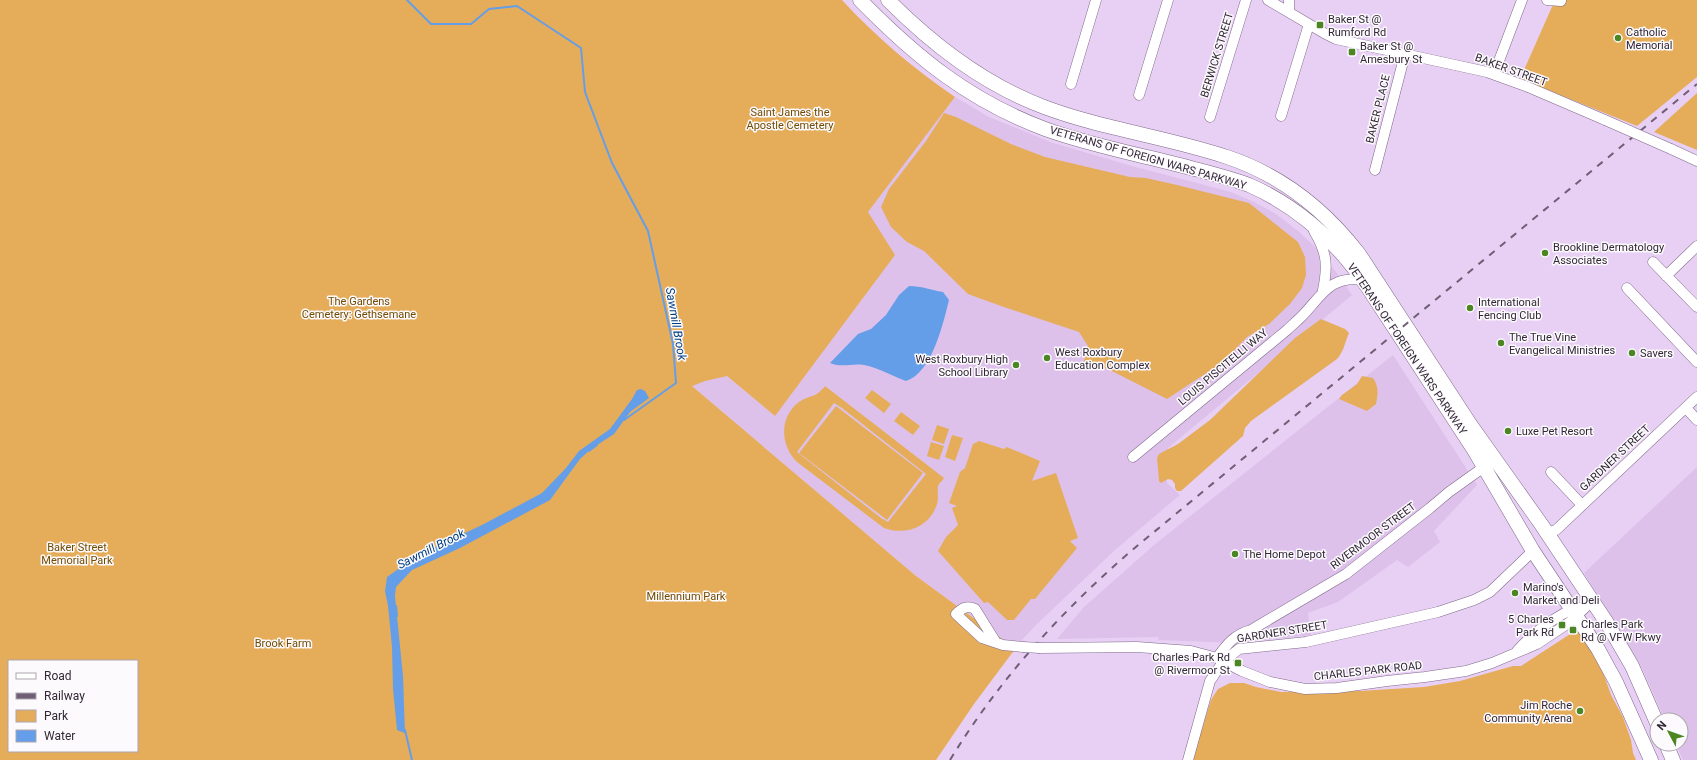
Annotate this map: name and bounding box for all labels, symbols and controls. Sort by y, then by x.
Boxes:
street label: BERWICK STREET [1198,10,1236,99]
place label: Baker St @ Rumford Rd [1328,13,1386,39]
marker: Baker St @ Rumford Rd [1315,20,1325,30]
place label: Catholic Memorial [1626,26,1672,52]
marker: Catholic Memorial [1613,33,1623,43]
place label: Baker St @ Amesbury St [1360,40,1423,66]
marker: Baker St @ Amesbury St [1347,47,1357,57]
street label: BAKER STREET [1473,51,1549,89]
street label: BAKER PLACE [1363,73,1393,145]
park label: Saint James the Apostle Cemetery [746,106,834,132]
street label: VETERANS OF FOREIGN WARS PARKWAY [1048,124,1248,192]
place label: Brookline Dermatology Associates [1553,241,1665,267]
marker: Brookline Dermatology Associates [1540,248,1550,258]
street label: VETERANS OF FOREIGN WARS PARKWAY [1345,261,1470,437]
water label: Sawmill Brook [663,286,690,363]
park label: The Gardens Cemetery: Gethsemane [302,295,416,321]
place label: International Fencing Club [1478,296,1541,322]
marker: International Fencing Club [1465,303,1475,313]
street label: LOUIS PISCITELLI WAY [1176,326,1270,408]
place label: The True Vine Evangelical Ministries [1509,331,1615,357]
marker: The True Vine Evangelical Ministries [1496,338,1506,348]
place label: West Roxbury Education Complex [1055,346,1150,372]
place label: Savers [1640,347,1673,360]
marker: Savers [1627,348,1637,358]
place label: West Roxbury High School Library [915,353,1009,379]
marker: West Roxbury Education Complex [1042,353,1052,363]
marker: West Roxbury High School Library [1011,360,1021,370]
street label: GARDNER STREET [1577,422,1653,494]
place label: Luxe Pet Resort [1516,425,1593,438]
marker: Luxe Pet Resort [1503,426,1513,436]
street label: RIVERMOOR STREET [1328,500,1418,572]
water label: Sawmill Brook [395,525,468,572]
park label: Baker Street Memorial Park [41,541,113,567]
place label: The Home Depot [1243,548,1326,561]
marker: The Home Depot [1230,549,1240,559]
place label: Marino's Market and Deli [1523,581,1599,607]
marker: Marino's Market and Deli [1510,588,1520,598]
park label: Millennium Park [647,590,726,603]
place label: 5 Charles Park Rd [1508,613,1554,639]
street label: GARDNER STREET [1236,618,1329,646]
place label: Charles Park Rd @ VFW Pkwy [1581,618,1662,644]
marker: 5 Charles Park Rd [1557,620,1567,630]
marker: Charles Park Rd @ VFW Pkwy [1568,625,1578,635]
park label: Brook Farm [255,637,311,650]
place label: Charles Park Rd @ Rivermoor St [1152,651,1230,677]
marker: Charles Park Rd @ Rivermoor St [1233,658,1243,668]
street label: CHARLES PARK ROAD [1313,659,1423,683]
legend [8,660,138,752]
text: Road [44,669,72,683]
text: Railway [44,689,85,703]
place label: Jim Roche Community Arena [1484,699,1572,725]
marker: Jim Roche Community Arena [1575,706,1585,716]
text: Park [44,709,69,723]
north arrow [1649,712,1689,752]
text: N [1654,718,1669,733]
text: Water [44,729,75,743]

